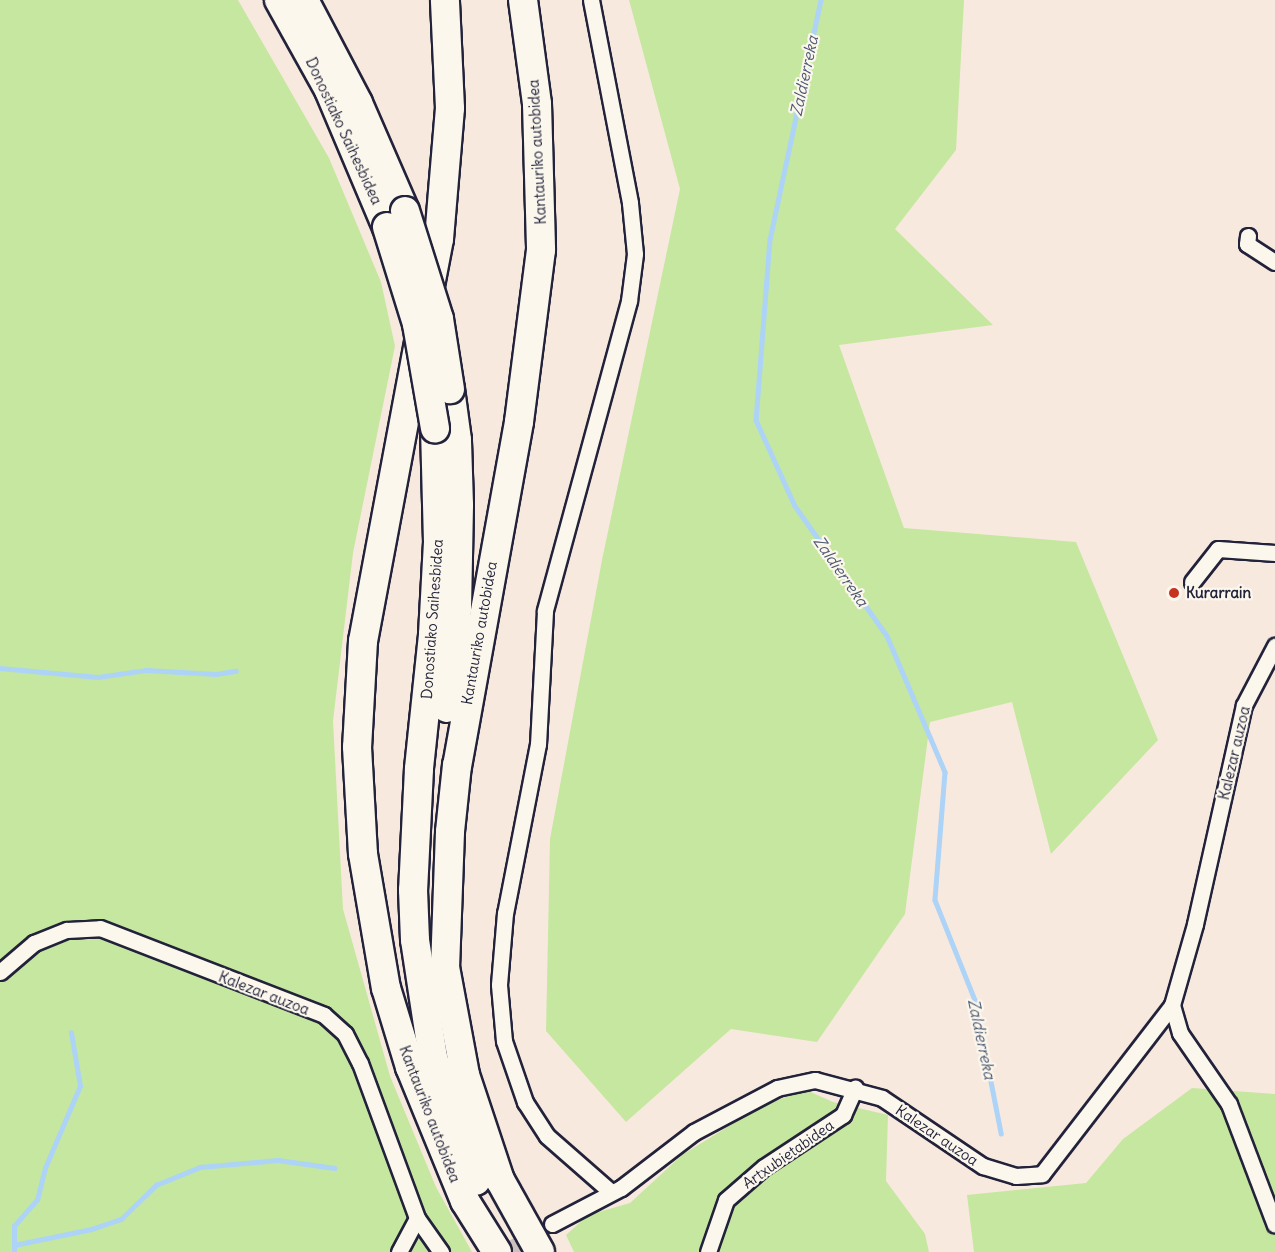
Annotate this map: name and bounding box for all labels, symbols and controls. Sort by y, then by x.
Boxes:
water label: Zaldierreka [786,34,822,118]
street label: Donostiako Saihesbidea [302,55,386,207]
street label: Kantauriko autobidea [524,79,550,225]
water label: Zaldierreka [810,532,872,610]
street label: Donostiako Saihesbidea [417,538,447,700]
street label: Kantauriko autobidea [458,560,500,706]
place label: Kurarrain [1186,584,1251,602]
marker: Kurarrain [1167,586,1181,600]
street label: Kalezar auzoa [1214,704,1254,802]
street label: Kalezar auzoa [216,967,312,1019]
water label: Zaldierreka [964,997,1000,1081]
street label: Kantauriko autobidea [396,1043,464,1185]
street label: Kalezar auzoa [892,1101,982,1169]
street label: Artxubietabidea [739,1116,837,1192]

